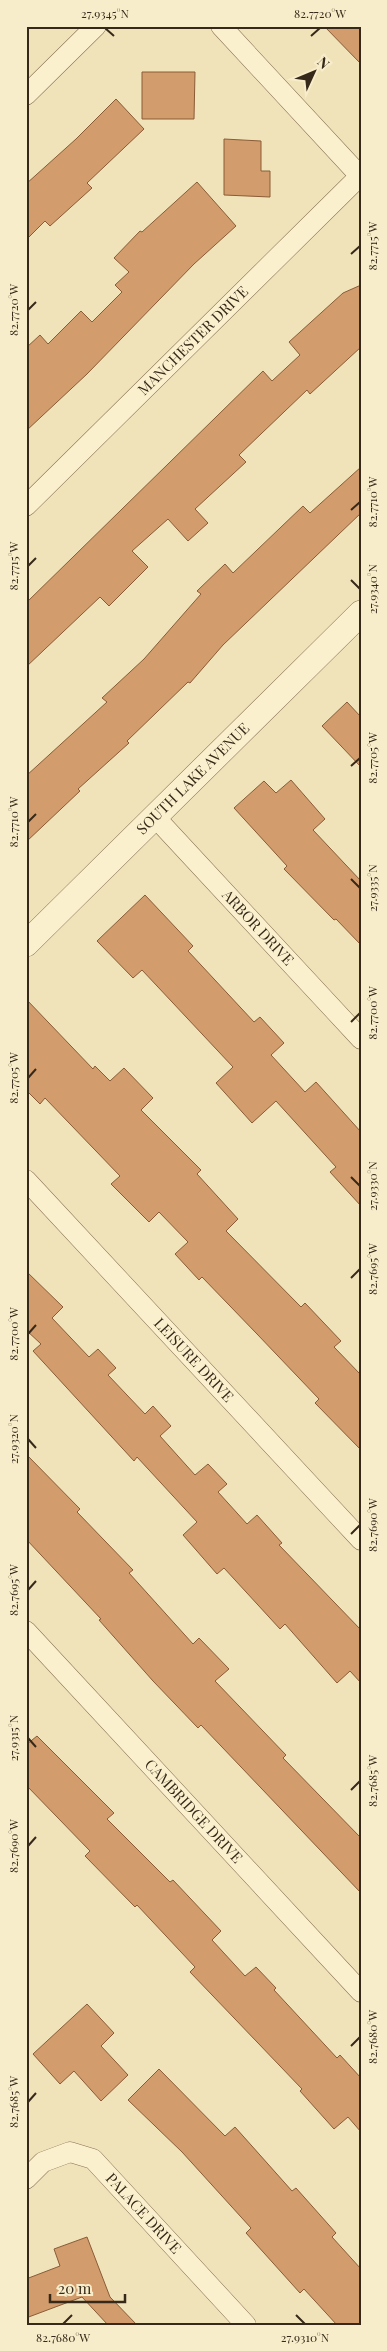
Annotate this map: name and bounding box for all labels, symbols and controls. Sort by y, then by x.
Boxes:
text: 27.9345°N [81,5,130,21]
text: 82.7720°W [294,5,346,21]
north arrow [290,48,340,98]
text: N [313,52,334,73]
text: 82.7715°W [364,221,380,270]
street label: MANCHESTER DRIVE [133,281,252,399]
text: 82.7720°W [5,284,21,336]
text: 82.7710°W [364,476,380,527]
text: 82.7715°W [5,541,21,590]
text: 27.9340°N [364,564,380,614]
street label: SOUTH LAKE AVENUE [132,718,253,838]
text: 82.7705°W [364,732,380,784]
text: 82.7710°W [5,796,21,847]
text: 27.9335°N [364,864,380,912]
street label: ARBOR DRIVE [218,884,299,969]
text: 82.7700°W [364,986,380,1040]
text: 82.7705°W [5,1052,21,1104]
text: 27.9330°N [364,1161,380,1211]
text: 82.7695°W [364,1243,380,1295]
text: 82.7700°W [5,1307,21,1361]
street label: LEISURE DRIVE [150,1313,238,1406]
text: 27.9320°N [5,1414,21,1464]
text: 82.7690°W [364,1498,380,1552]
text: 82.7695°W [5,1564,21,1616]
text: 27.9315°N [5,1714,21,1761]
street label: CAMBRIDGE DRIVE [141,1754,247,1867]
text: 82.7685°W [364,1755,380,1807]
text: 82.7690°W [5,1819,21,1873]
text: 82.7680°W [364,2010,380,2064]
text: 82.7685°W [5,2076,21,2128]
street label: PALACE DRIVE [102,2168,186,2257]
scale bar [50,2271,125,2303]
text: 20 m [58,2278,92,2298]
text: 82.7680°W [36,2329,90,2345]
text: 27.9310°N [281,2329,330,2345]

